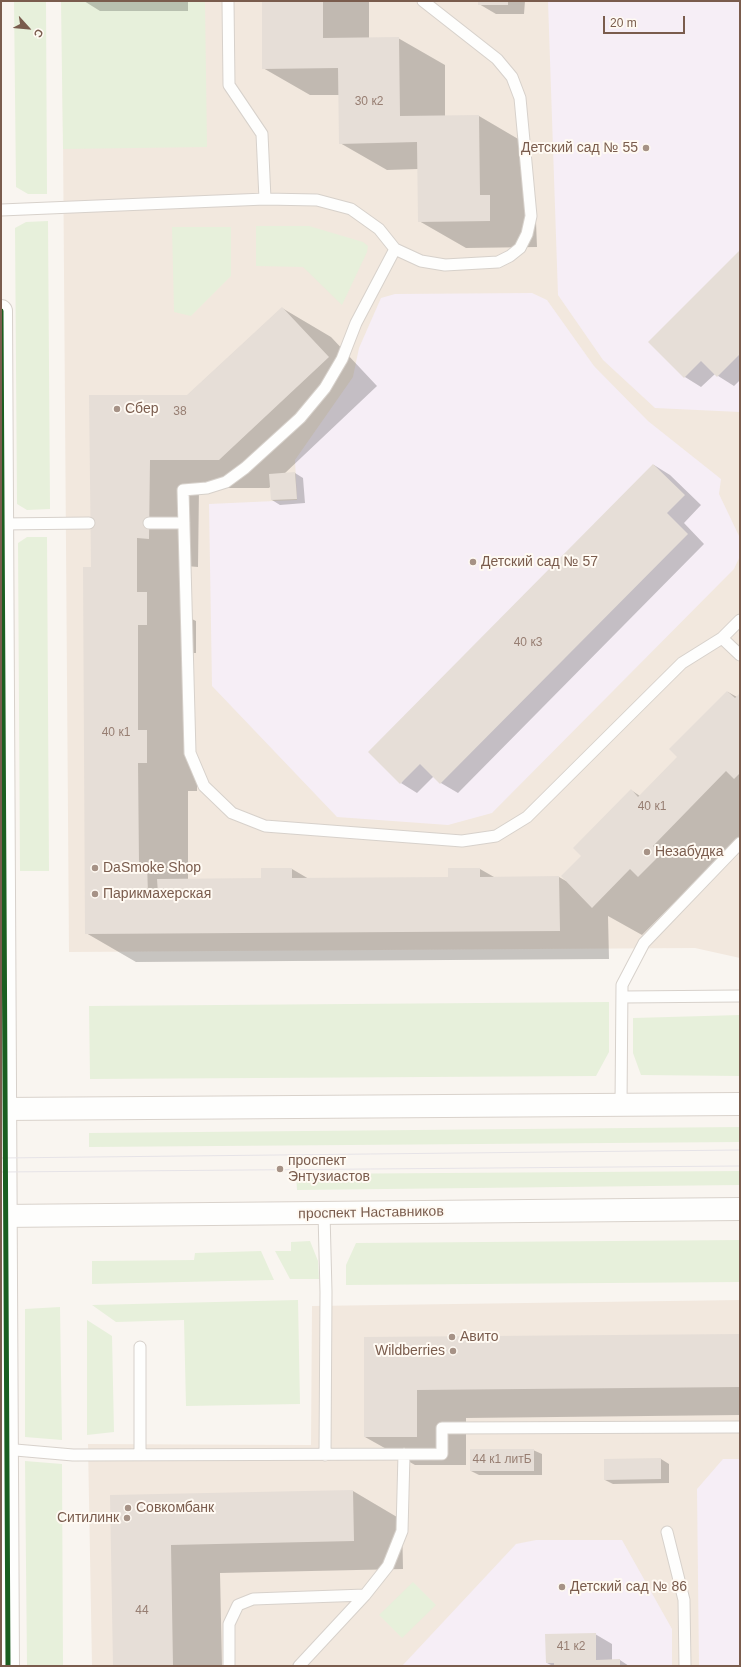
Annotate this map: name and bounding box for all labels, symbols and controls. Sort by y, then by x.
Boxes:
north arrow [8,8,48,48]
scale bar [605,8,687,34]
text: 20 m [610,16,637,30]
text: С [32,27,46,40]
house number: 30 к2 [355,95,383,109]
place label: Детский сад № 55 [521,140,638,156]
marker: Детский сад № 55 [641,143,651,153]
place label: Сбер [125,401,159,417]
marker: Сбер [112,404,122,414]
house number: 38 [173,405,187,419]
place label: Детский сад № 57 [481,554,598,570]
marker: Детский сад № 57 [468,557,478,567]
house number: 40 к3 [514,636,542,650]
house number: 40 к1 [102,726,130,740]
house number: 40 к1 [638,800,666,814]
place label: Незабудка [655,844,723,860]
marker: Незабудка [642,847,652,857]
place label: DaSmoke Shop [103,860,201,876]
marker: DaSmoke Shop [90,863,100,873]
place label: Парикмахерская [103,886,211,902]
marker: Парикмахерская [90,889,100,899]
place label: проспект Энтузиастов [288,1153,370,1186]
marker: проспект Энтузиастов [275,1164,285,1174]
street label: проспект Наставников [298,1203,444,1223]
place label: Авито [460,1329,499,1345]
marker: Авито [447,1332,457,1342]
place label: Wildberries [375,1343,445,1359]
marker: Wildberries [448,1346,458,1356]
house number: 44 к1 литБ [472,1453,532,1467]
place label: Совкомбанк [136,1500,214,1516]
marker: Совкомбанк [123,1503,133,1513]
place label: Ситилинк [57,1510,119,1526]
marker: Ситилинк [122,1513,132,1523]
place label: Детский сад № 86 [570,1579,687,1595]
marker: Детский сад № 86 [557,1582,567,1592]
house number: 44 [135,1604,149,1618]
house number: 41 к2 [557,1640,585,1654]

